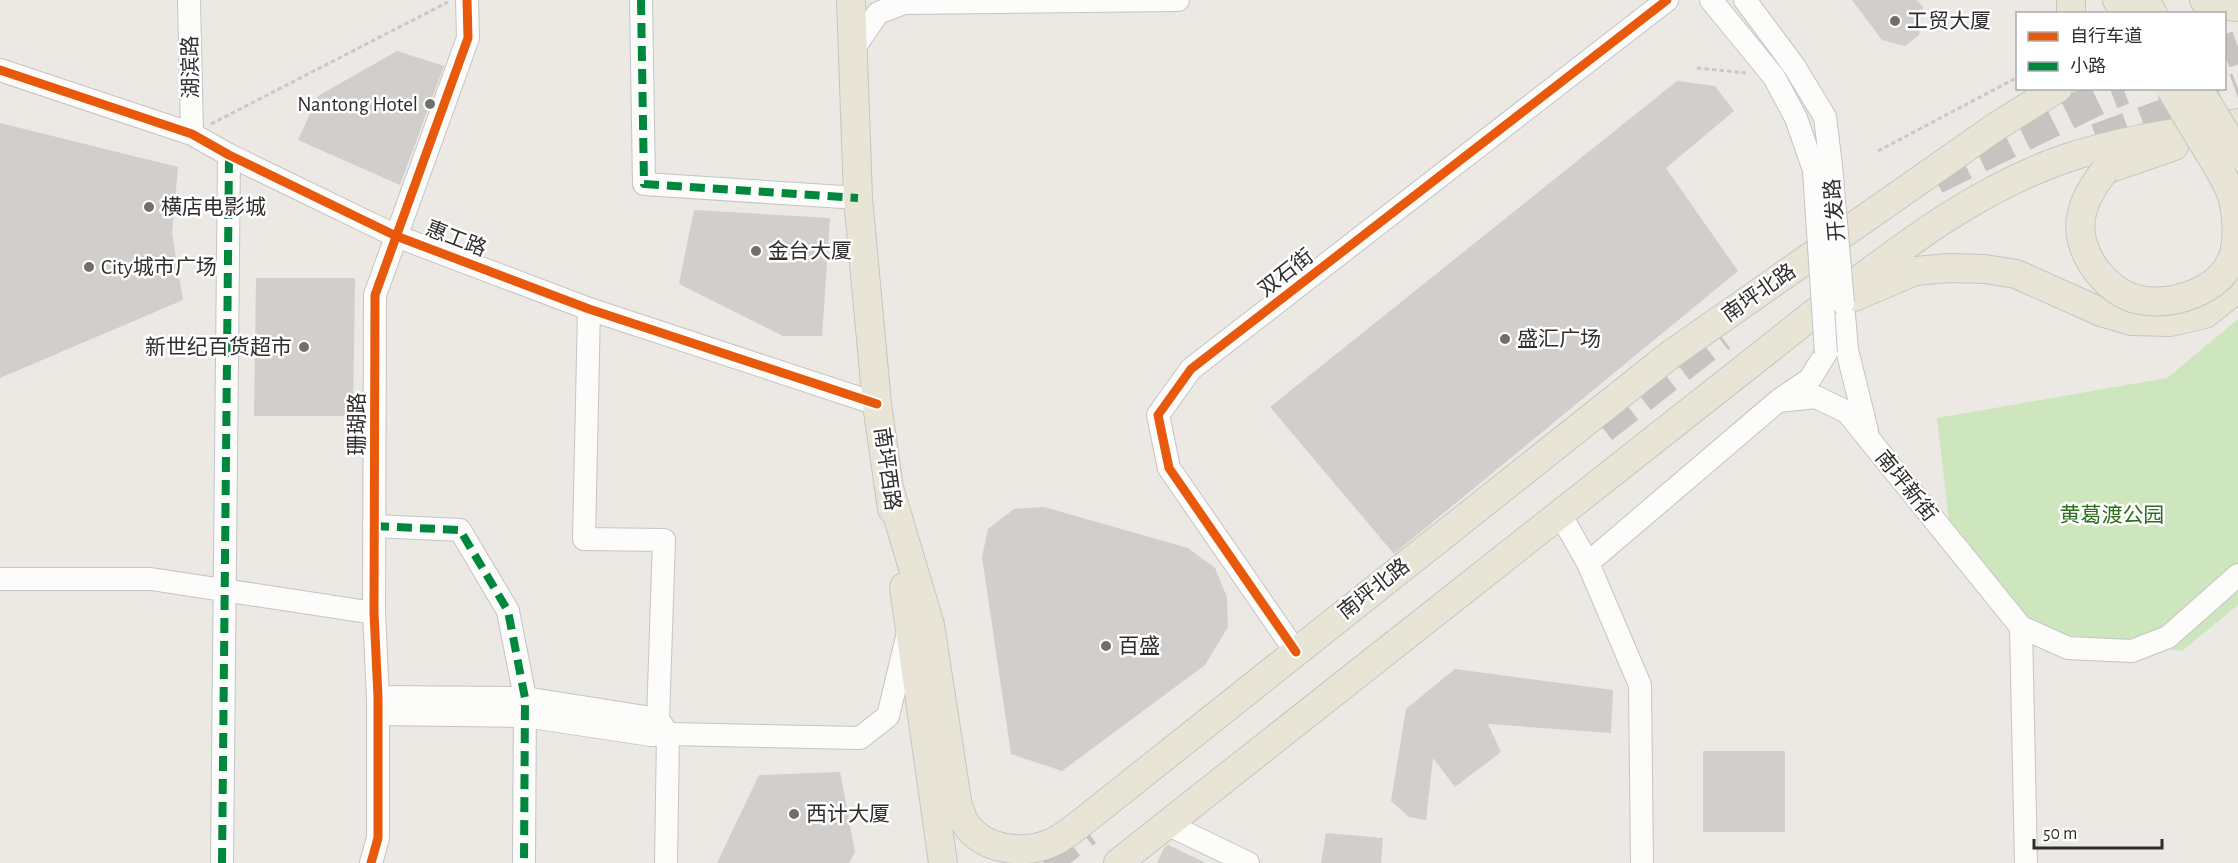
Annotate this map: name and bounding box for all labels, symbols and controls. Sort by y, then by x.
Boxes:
place label: 工贸大厦 [1907,10,1991,32]
legend [2016,12,2226,90]
marker: 工贸大厦 [1888,14,1902,28]
text: 自行车道 [2070,26,2142,46]
street label: 湖滨路 [179,35,202,99]
text: 小路 [2070,56,2106,76]
place label: Nantong Hotel [297,94,418,115]
marker: Nantong Hotel [423,97,437,111]
street label: 开发路 [1821,178,1848,242]
place label: 横店电影城 [161,196,266,218]
marker: 横店电影城 [142,200,156,214]
street label: 惠工路 [423,217,490,260]
place label: 金台大厦 [768,240,852,262]
marker: 金台大厦 [749,244,763,258]
street label: 双石街 [1254,245,1317,301]
place label: City城市广场 [101,256,217,278]
street label: 南坪北路 [1718,259,1799,326]
marker: City城市广场 [82,260,96,274]
place label: 盛汇广场 [1517,328,1601,350]
marker: 盛汇广场 [1498,332,1512,346]
place label: 新世纪百货超市 [145,336,292,358]
marker: 新世纪百货超市 [297,340,311,354]
street label: 珊瑚路 [346,393,368,456]
street label: 南坪西路 [871,426,904,512]
street label: 南坪新街 [1871,446,1941,525]
park label: 黄葛渡公园 [2060,504,2165,526]
street label: 南坪北路 [1334,554,1414,623]
place label: 百盛 [1118,635,1160,657]
marker: 百盛 [1099,639,1113,653]
place label: 西计大厦 [806,803,890,825]
marker: 西计大厦 [787,807,801,821]
scale bar [2034,812,2162,850]
text: 50 m [2043,825,2077,843]

